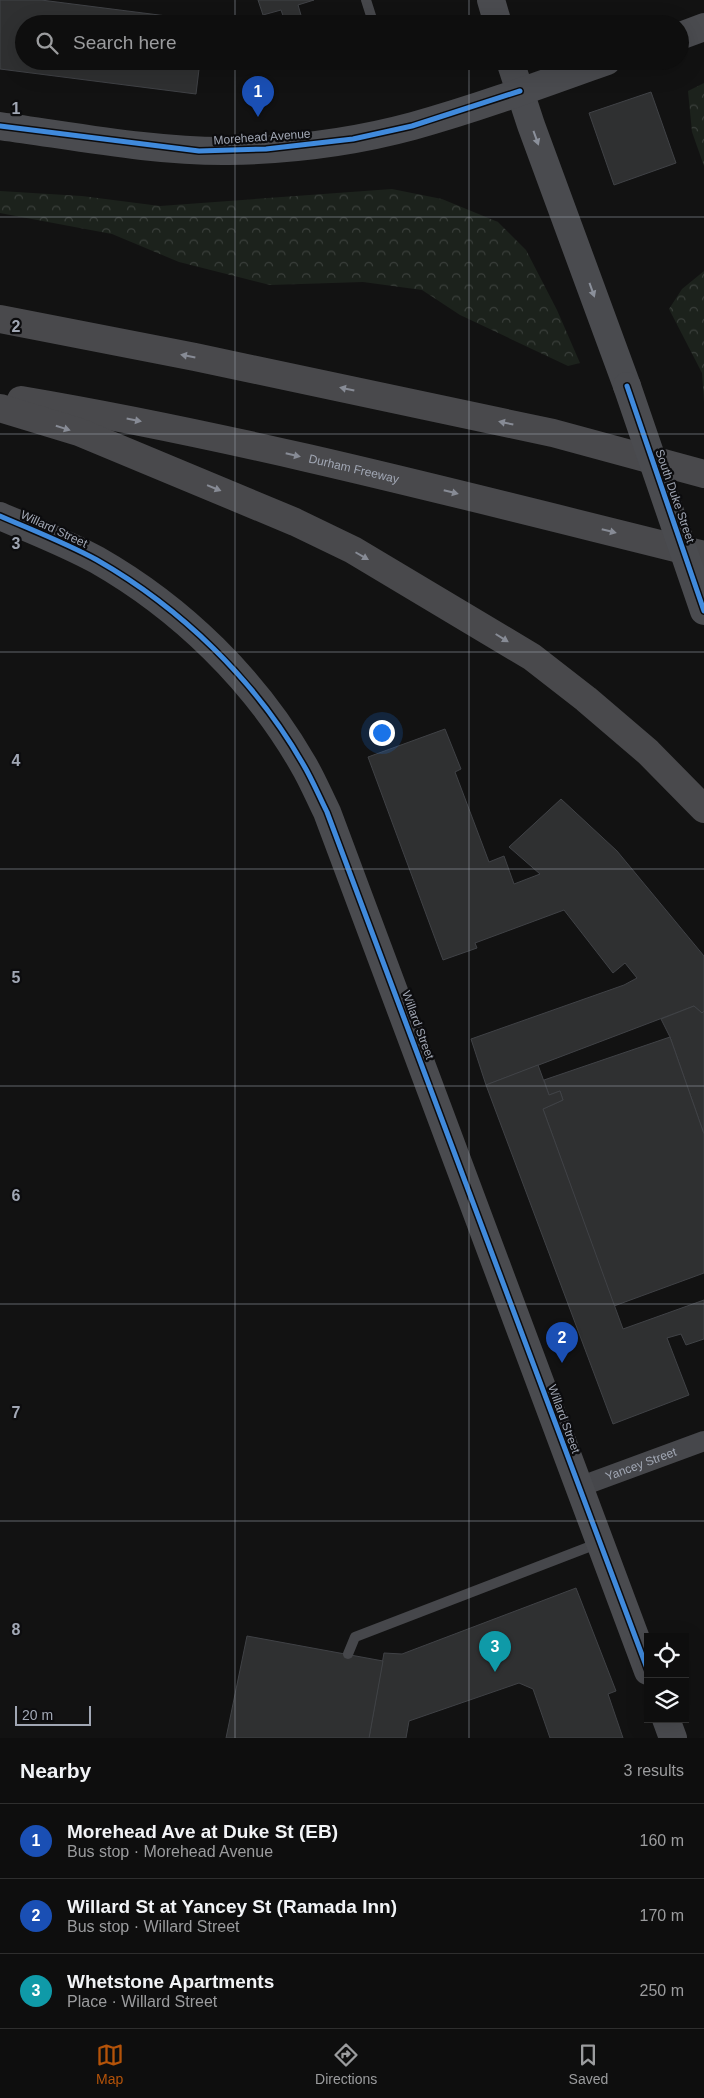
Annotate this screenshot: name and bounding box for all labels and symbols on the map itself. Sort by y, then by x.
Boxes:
pin: 1 [242,76,274,117]
text: 1 [12,100,21,117]
street label: Morehead Avenue [213,127,311,147]
one-way arrow [532,130,540,145]
one-way arrow [588,283,596,298]
text: 2 [12,318,21,335]
one-way arrow [179,351,195,359]
one-way arrow [339,385,354,393]
one-way arrow [126,416,142,424]
one-way arrow [498,419,513,427]
one-way arrow [56,424,71,432]
street label: South Duke Street [652,447,698,545]
one-way arrow [285,451,300,459]
street label: Durham Freeway [307,452,400,486]
one-way arrow [207,485,221,493]
one-way arrow [443,488,458,496]
street label: Willard Street [18,507,90,551]
one-way arrow [601,528,616,536]
text: 3 [12,535,21,552]
one-way arrow [355,551,368,560]
one-way arrow [495,634,508,643]
your location [369,720,395,746]
text: 4 [12,752,21,769]
text: 5 [12,969,21,986]
street label: Willard Street [399,989,437,1062]
text: 6 [12,1187,21,1204]
pin: 2 [546,1322,578,1363]
street label: Willard Street [545,1383,583,1456]
text: 7 [12,1404,21,1421]
street label: Yancey Street [604,1445,679,1484]
text: 8 [12,1621,21,1638]
pin: 3 [479,1631,511,1672]
scale bar [15,1703,91,1726]

